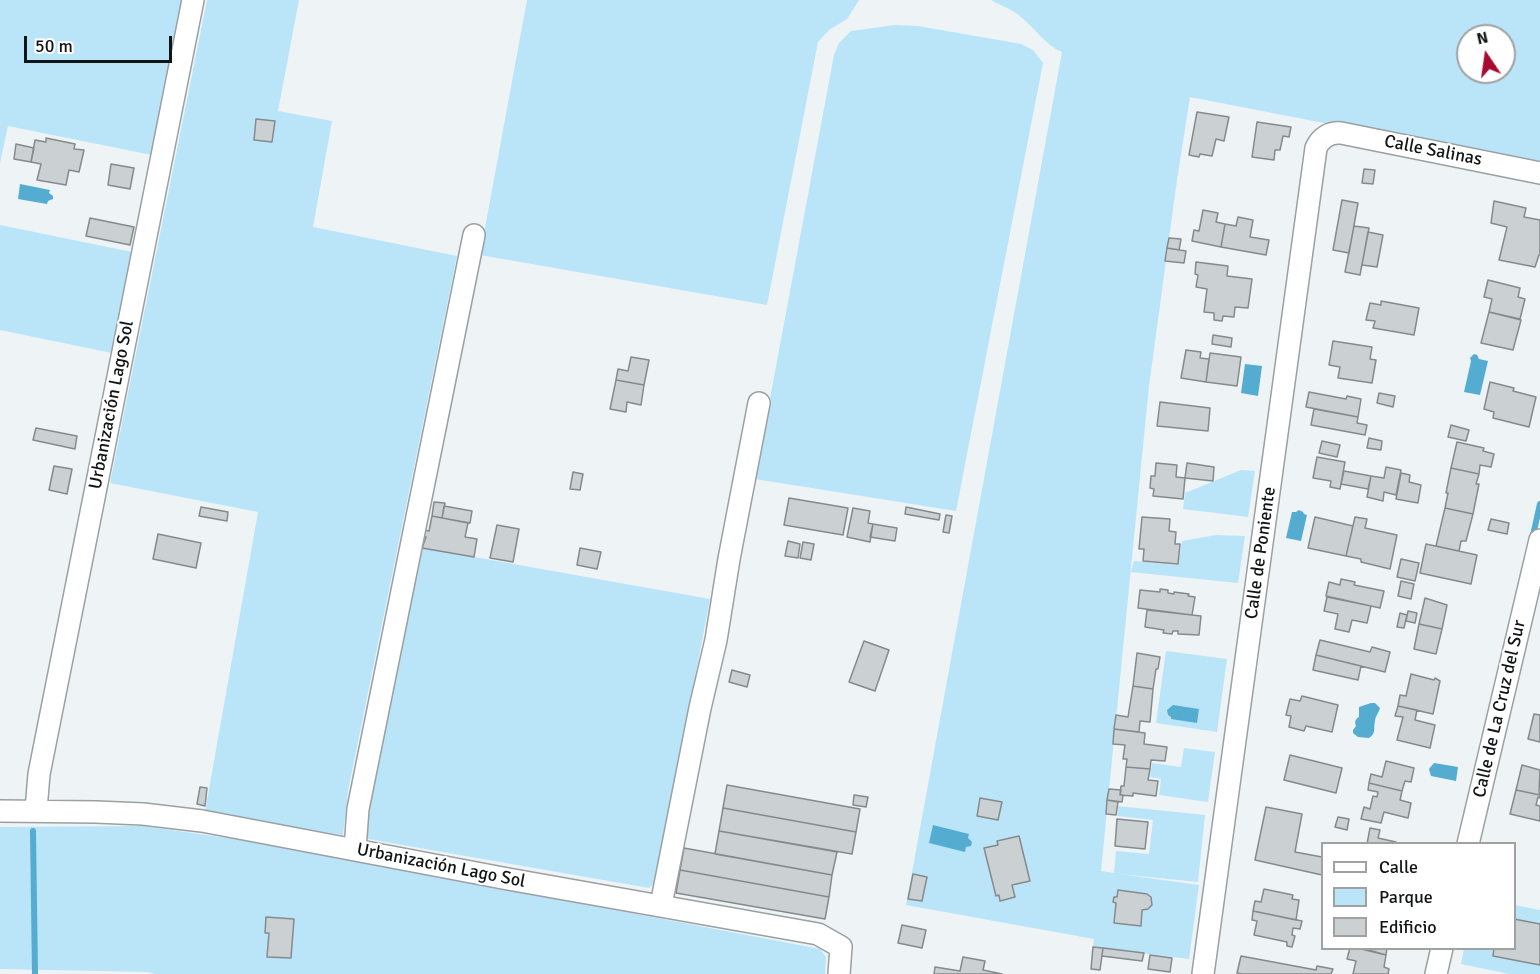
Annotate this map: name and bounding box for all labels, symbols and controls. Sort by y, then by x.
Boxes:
scale bar [27,24,176,62]
north arrow [1456,24,1516,84]
text: N [1475,27,1490,49]
text: 50 m [35,35,73,57]
street label: Calle Salinas [1382,131,1484,171]
street label: Urbanización Lago Sol [85,319,139,491]
street label: Calle de Poniente [1241,485,1281,621]
street label: Calle de La Cruz del Sur [1469,618,1531,800]
street label: Urbanización Lago Sol [355,839,527,893]
legend [1321,842,1516,950]
text: Calle [1379,856,1418,878]
text: Parque [1379,886,1433,908]
text: Edificio [1379,916,1437,938]

